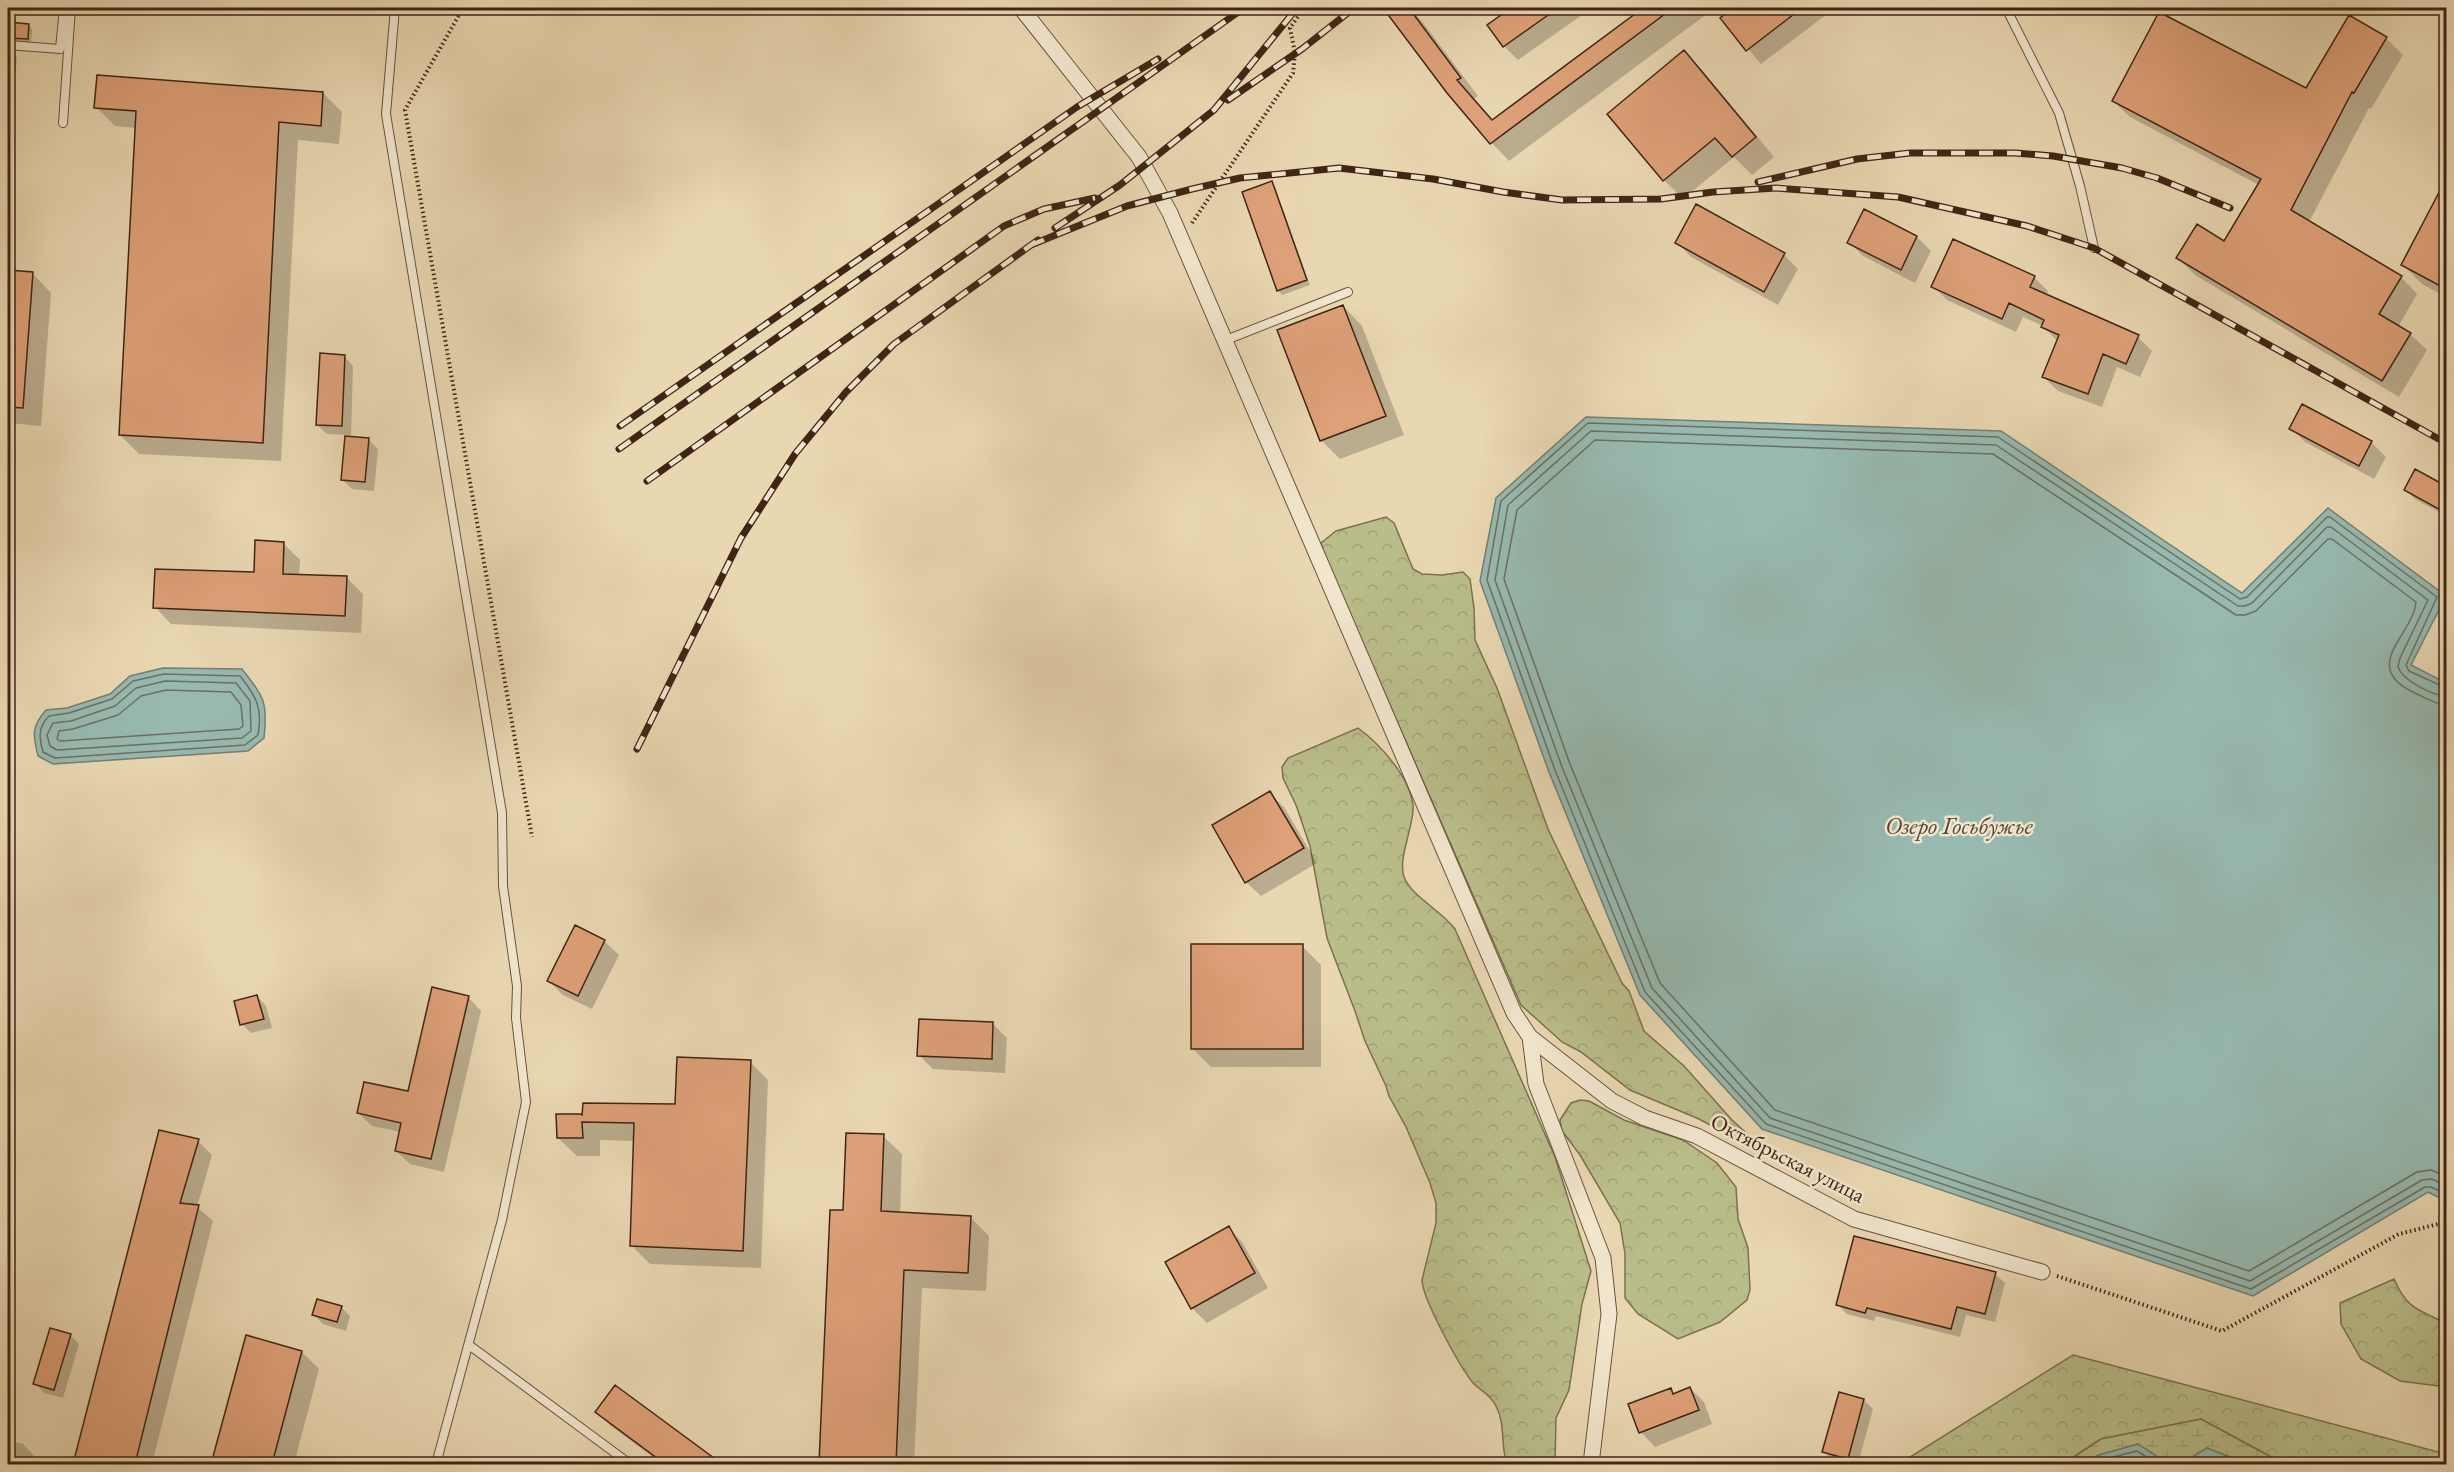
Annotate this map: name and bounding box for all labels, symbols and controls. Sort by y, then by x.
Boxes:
water label: Озеро Госьбужье [1885,810,2034,841]
street label: Октябрьская улица [1706,1107,1870,1209]

